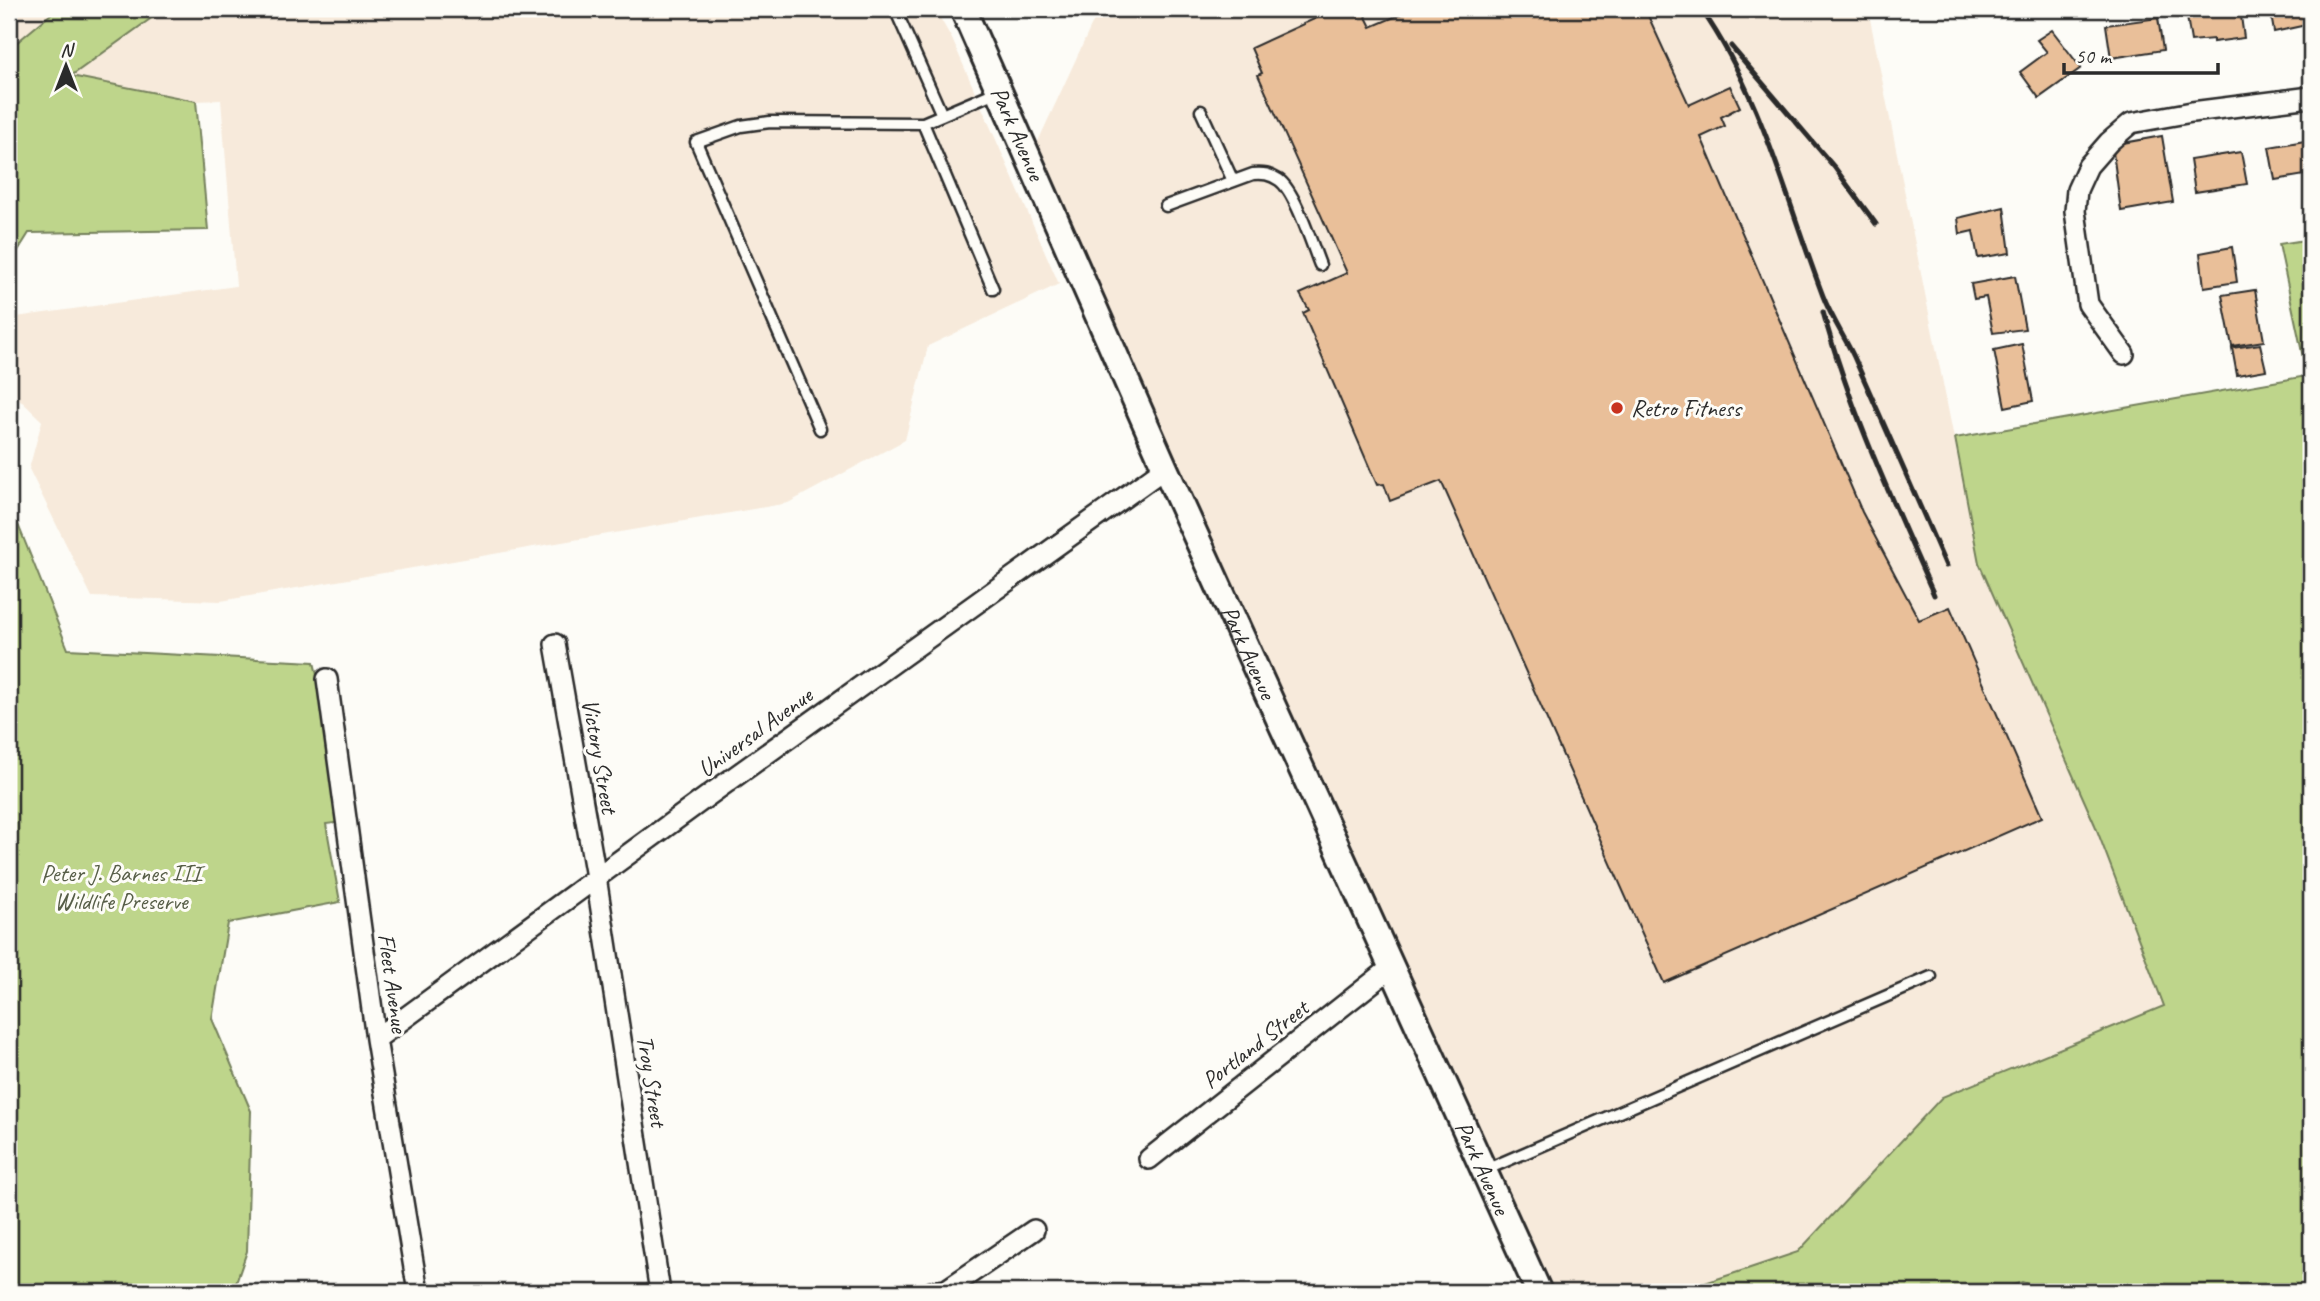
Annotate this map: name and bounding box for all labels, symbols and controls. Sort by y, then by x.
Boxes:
north arrow [32,32,102,102]
scale bar [2064,32,2218,76]
text: N [60,38,75,62]
text: 50 m [2075,43,2113,69]
street label: Park Avenue [984,82,1052,187]
place label: Retro Fitness [1631,393,1743,423]
marker: Retro Fitness [1609,400,1625,416]
street label: Park Avenue [1215,601,1284,706]
street label: Universal Avenue [692,679,820,784]
street label: Victory Street [575,696,625,818]
park label: Peter J. Barnes III Wildlife Preserve [41,858,205,916]
street label: Fleet Avenue [371,931,415,1037]
street label: Portland Street [1196,992,1316,1095]
street label: Troy Street [630,1033,674,1131]
street label: Park Avenue [1448,1116,1518,1221]

